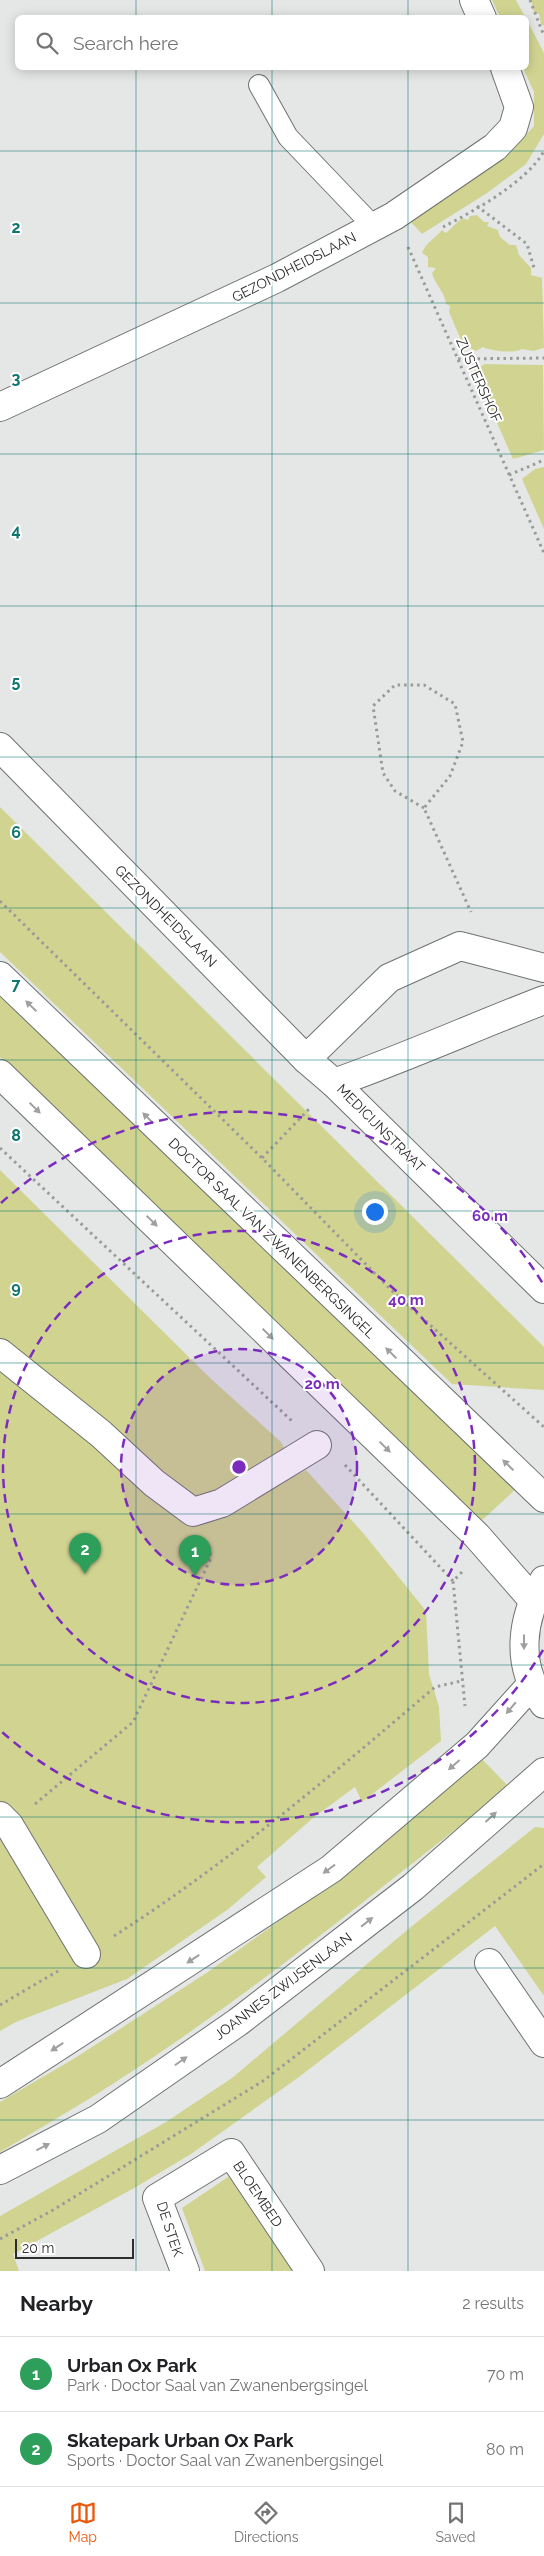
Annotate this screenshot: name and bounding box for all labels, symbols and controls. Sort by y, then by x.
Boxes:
search box [15,15,529,70]
icon: search [33,29,61,57]
text: Search here [73,32,179,54]
text: 2 [11,218,21,237]
street label: GEZONDHEIDSLAAN [229,229,359,305]
street label: ZUSTERSHOF [453,335,505,425]
text: 3 [12,369,21,388]
text: 4 [11,521,21,540]
text: 5 [12,672,21,691]
text: 6 [11,823,21,842]
street label: GEZONDHEIDSLAAN [112,862,220,970]
text: 7 [12,975,21,994]
one-way arrow [25,1000,37,1012]
street label: MEDICIJNSTRAAT [334,1081,429,1176]
one-way arrow [29,1102,41,1114]
one-way arrow [142,1112,154,1124]
text: 8 [11,1126,21,1145]
street label: DOCTOR SAAL VAN ZWANENBERGSINGEL [165,1135,379,1341]
your location [362,1199,388,1225]
text: 60 m [472,1207,508,1225]
one-way arrow [145,1215,157,1227]
text: 9 [11,1278,21,1297]
text: 40 m [388,1291,424,1309]
one-way arrow [262,1328,274,1340]
one-way arrow [385,1347,397,1359]
text: 20 m [304,1375,340,1393]
one-way arrow [378,1441,390,1453]
centre of rings [230,1458,248,1476]
one-way arrow [502,1460,514,1472]
pin: 2 [69,1533,101,1574]
pin: 1 [179,1535,211,1576]
one-way arrow [520,1634,528,1650]
one-way arrow [505,1702,517,1714]
one-way arrow [447,1760,460,1771]
one-way arrow [485,1812,498,1823]
one-way arrow [323,1864,336,1875]
one-way arrow [360,1917,373,1928]
street label: JOANNES ZWIJSENLAAN [211,1929,355,2043]
one-way arrow [187,1954,200,1963]
one-way arrow [50,2043,64,2052]
one-way arrow [174,2056,188,2066]
one-way arrow [36,2143,50,2151]
street label: BLOEMBED [230,2158,286,2230]
street label: DE STEK [154,2200,186,2258]
scale bar [15,2236,134,2259]
text: 20 m [22,2240,54,2256]
text: Nearby [20,2291,93,2316]
text: 2 results [462,2294,524,2313]
text: Urban Ox Park [67,2354,197,2376]
text: 1 [32,2365,40,2384]
text: 70 m [487,2365,524,2384]
text: Park · Doctor Saal van Zwanenbergsingel [67,2376,368,2395]
text: Skatepark Urban Ox Park [67,2429,294,2451]
text: 2 [31,2440,41,2459]
text: 80 m [486,2440,524,2459]
text: Sports · Doctor Saal van Zwanenbergsingel [67,2451,383,2470]
tab: Map [68,2499,97,2545]
tab: Directions [234,2499,299,2545]
tab: Saved [435,2499,476,2545]

